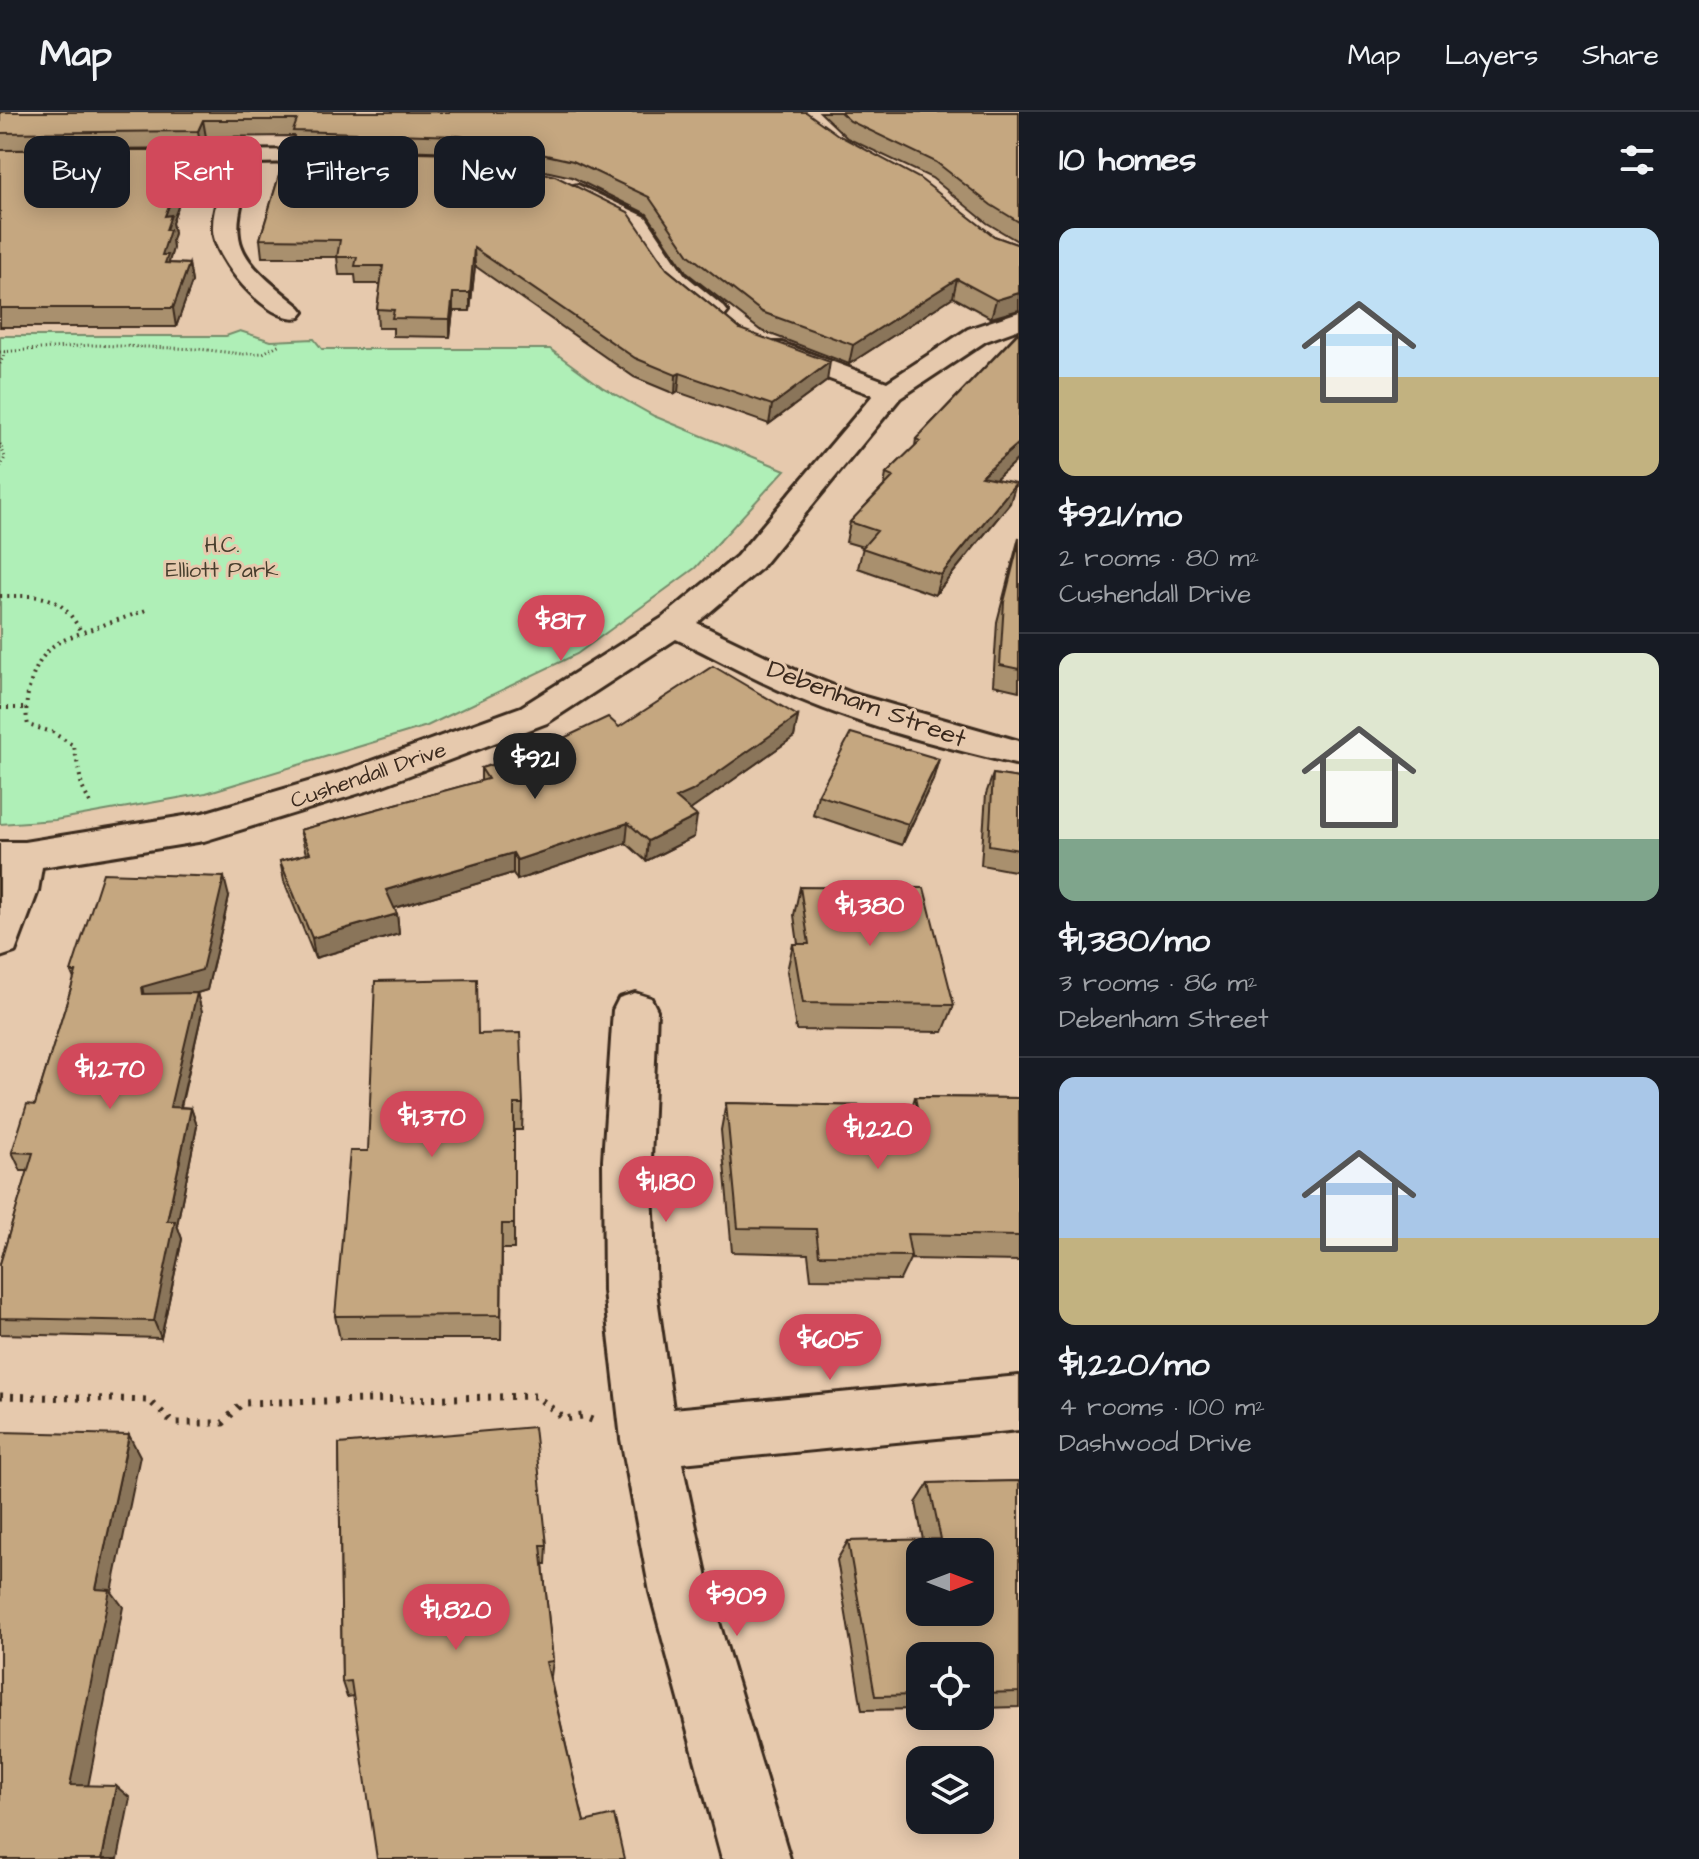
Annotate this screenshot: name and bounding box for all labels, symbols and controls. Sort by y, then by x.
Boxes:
text: Map [40,29,112,81]
text: Map [1348,36,1401,75]
text: Layers [1445,36,1538,75]
text: Share [1582,36,1659,75]
chip: Buy [24,136,130,208]
chip: Rent [146,136,262,208]
chip: Filters [278,136,418,208]
chip: New [434,136,545,208]
text: 10 homes [1059,136,1196,184]
icon: filters [1615,138,1659,182]
icon: home [1287,280,1431,424]
text: $921/mo [1059,492,1182,540]
park label: H.C. Elliott Park [165,530,279,586]
text: 2 rooms · 80 m² [1059,540,1259,576]
text: Cushendall Drive [1059,576,1251,612]
pin: $817 [514,595,608,663]
text: $817 [536,603,586,639]
street label: Debenham Street [762,651,972,757]
icon: home [1287,705,1431,849]
pin: $921 [488,733,582,801]
street label: Cushendall Drive [286,734,451,817]
text: $921 [511,741,559,777]
pin: $1,380 [805,880,935,948]
text: $1,380 [836,888,904,924]
text: $1,380/mo [1059,917,1210,965]
text: 3 rooms · 86 m² [1059,965,1258,1001]
text: Debenham Street [1059,1001,1269,1037]
pin: $1,270 [45,1043,175,1111]
text: $1,270 [75,1051,145,1087]
pin: $1,370 [367,1091,497,1159]
text: $1,370 [398,1099,466,1135]
pin: $1,220 [813,1103,943,1171]
text: $1,220 [844,1111,912,1147]
icon: home [1287,1129,1431,1273]
pin: $1,180 [601,1156,731,1224]
text: $1,180 [636,1164,696,1200]
pin: $605 [783,1314,877,1382]
text: $605 [797,1322,863,1358]
text: $1,220/mo [1059,1341,1210,1389]
text: 4 rooms · 100 m² [1059,1389,1265,1425]
text: Dashwood Drive [1059,1425,1252,1461]
north arrow [906,1538,994,1626]
map controls [906,1538,994,1834]
pin: $909 [690,1570,784,1638]
text: $909 [707,1578,767,1614]
pin: $1,820 [391,1584,521,1652]
text: $1,820 [421,1592,491,1628]
button: locate [906,1642,994,1730]
button: layers [906,1746,994,1834]

